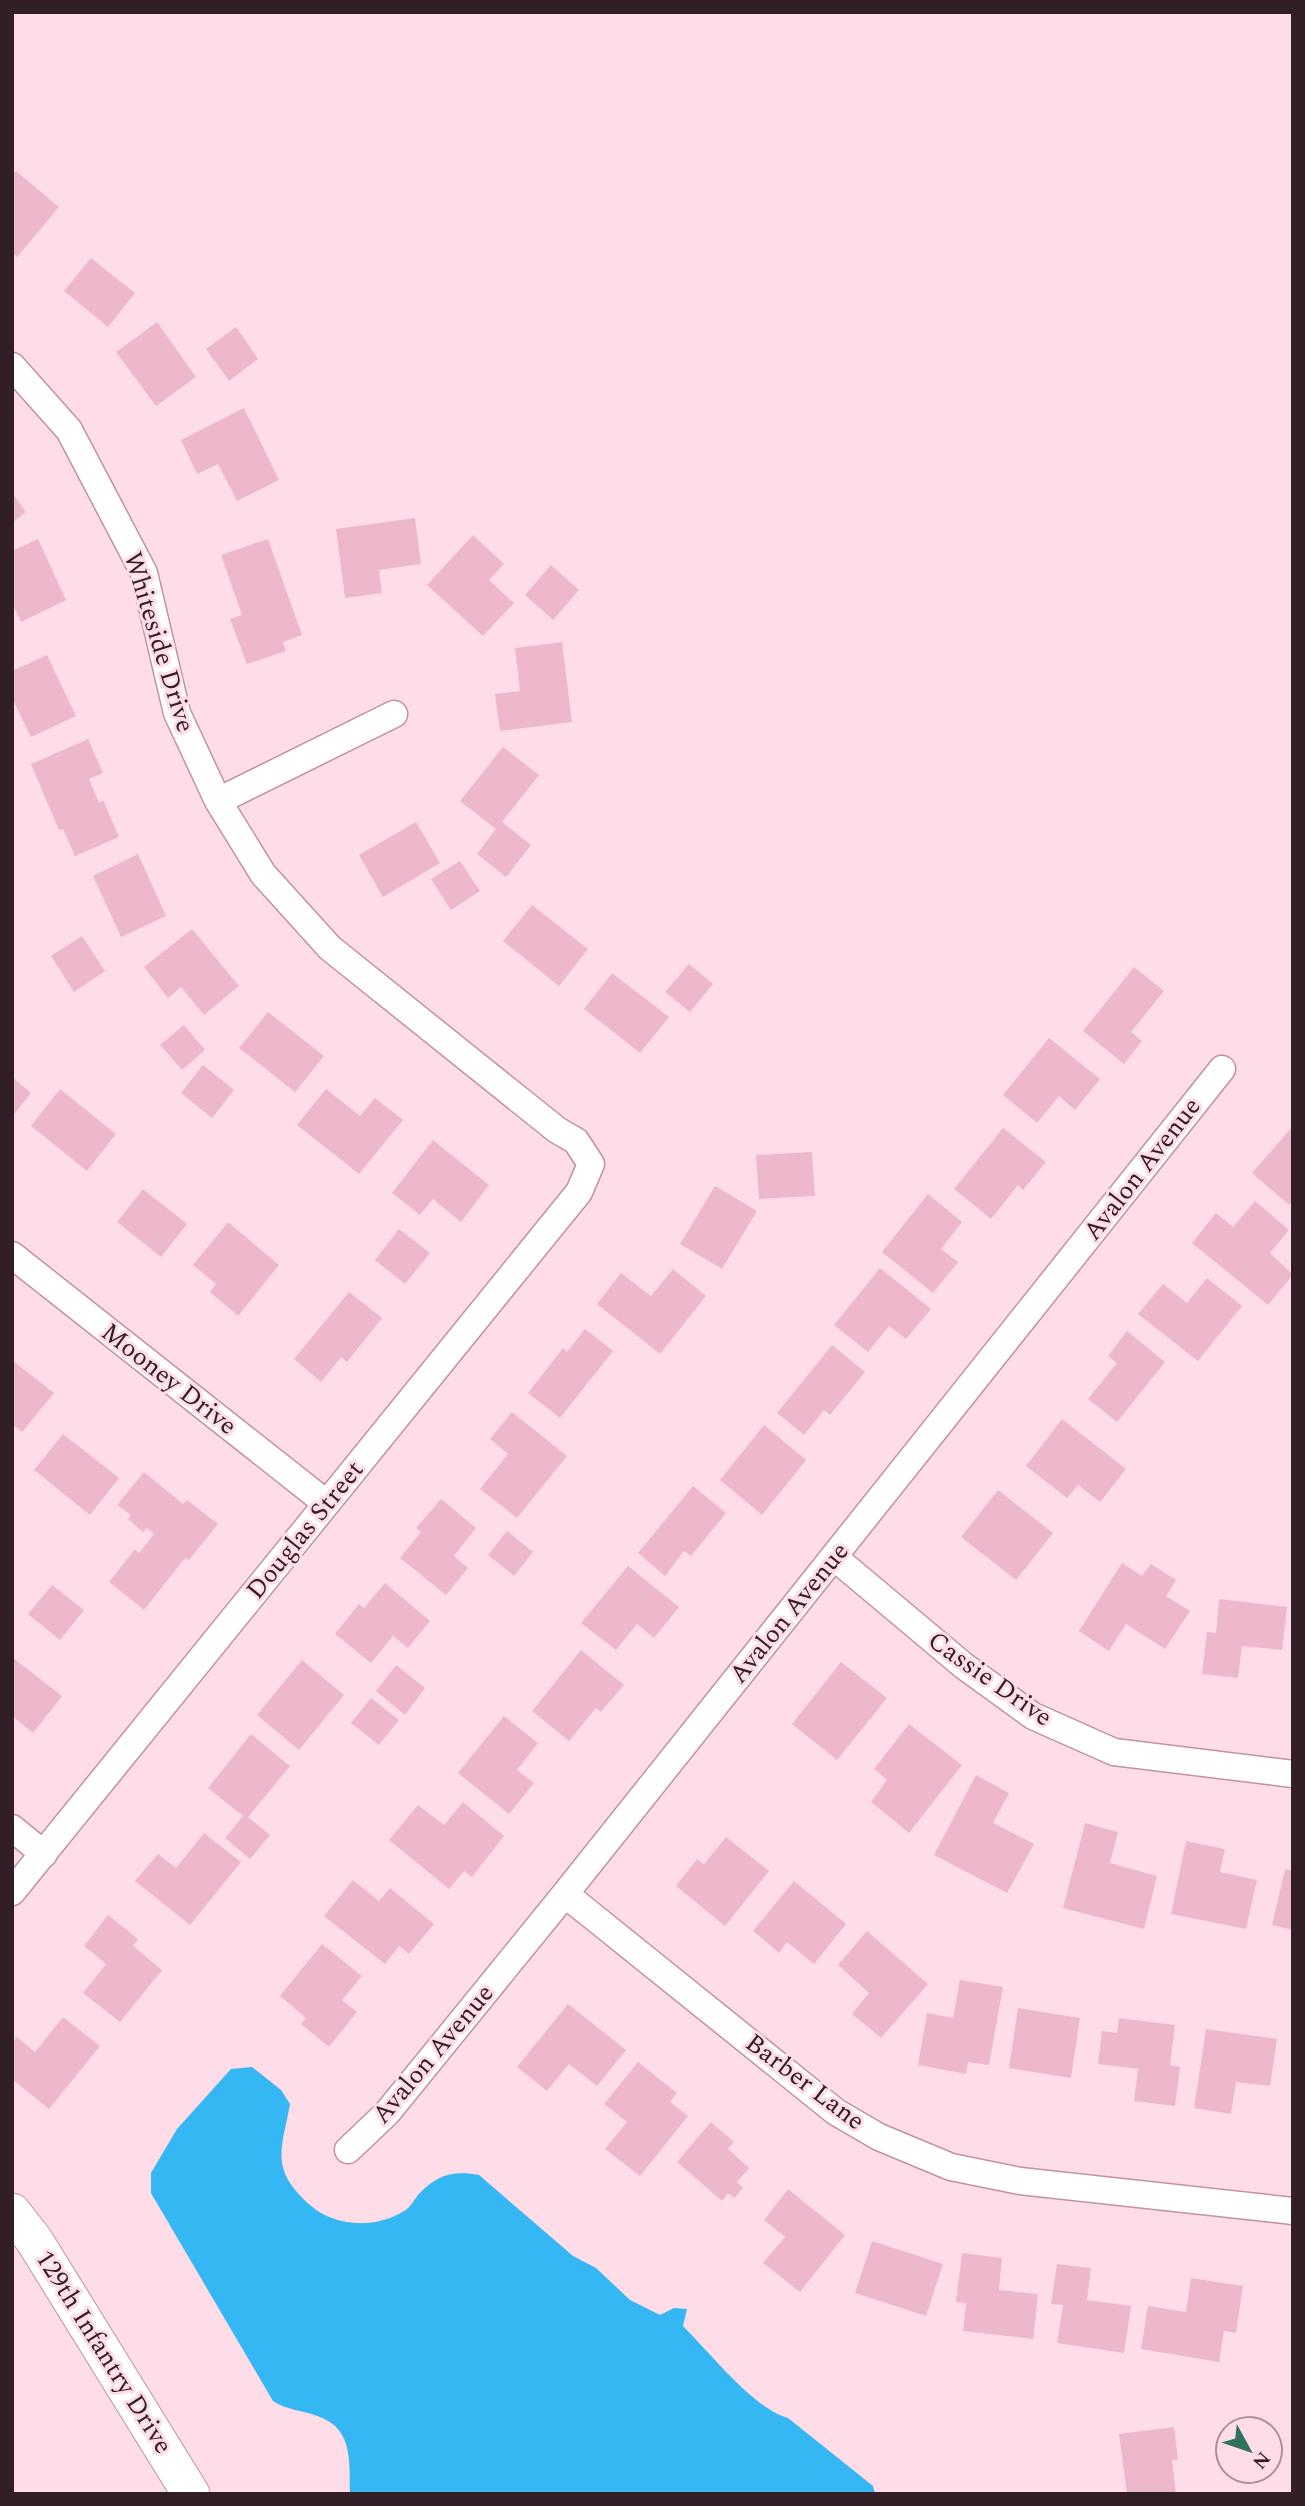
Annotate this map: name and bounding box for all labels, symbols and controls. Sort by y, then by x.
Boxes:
street label: Whiteside Drive [113,547,205,737]
street label: Avalon Avenue [1073,1089,1211,1249]
street label: Mooney Drive [92,1313,246,1445]
street label: Douglas Street [236,1452,374,1608]
street label: Avalon Avenue [719,1533,859,1693]
street label: Cassie Drive [919,1621,1061,1737]
street label: Avalon Avenue [362,1975,504,2133]
street label: Barber Lane [737,2024,873,2140]
street label: 129th Infantry Drive [25,2242,183,2462]
north arrow [1214,2415,1284,2485]
text: N [1245,2445,1277,2475]

